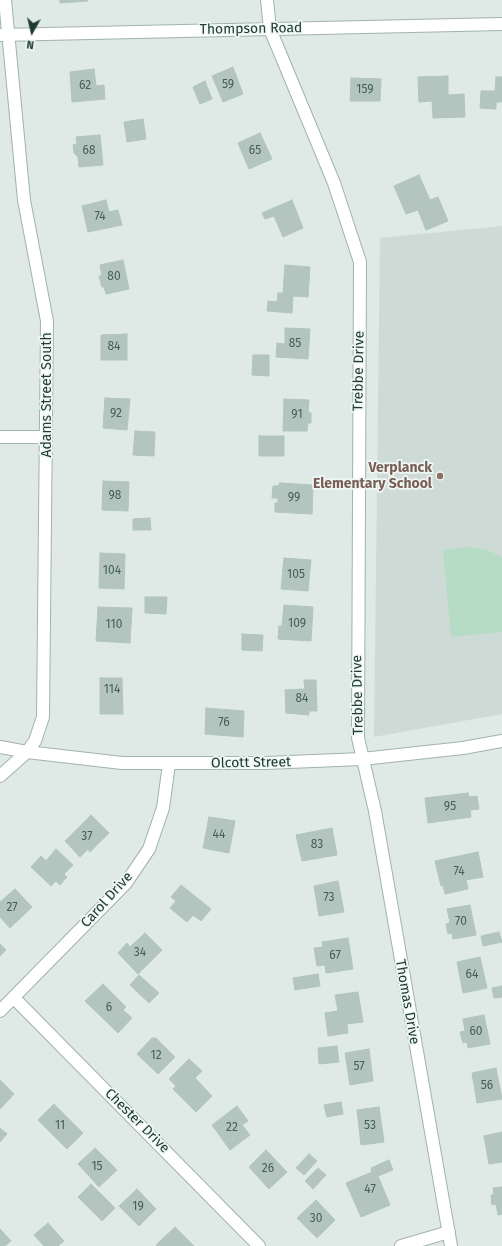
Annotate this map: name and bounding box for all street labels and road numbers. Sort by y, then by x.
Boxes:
street label: Thompson Road [199,20,303,38]
street label: Trebbe Drive [350,331,368,411]
street label: Adams Street South [39,332,55,458]
street label: Trebbe Drive [349,655,367,735]
street label: Olcott Street [211,754,291,772]
street label: Carol Drive [78,869,136,931]
street label: Thomas Drive [391,958,423,1046]
street label: Chester Drive [101,1085,173,1157]

